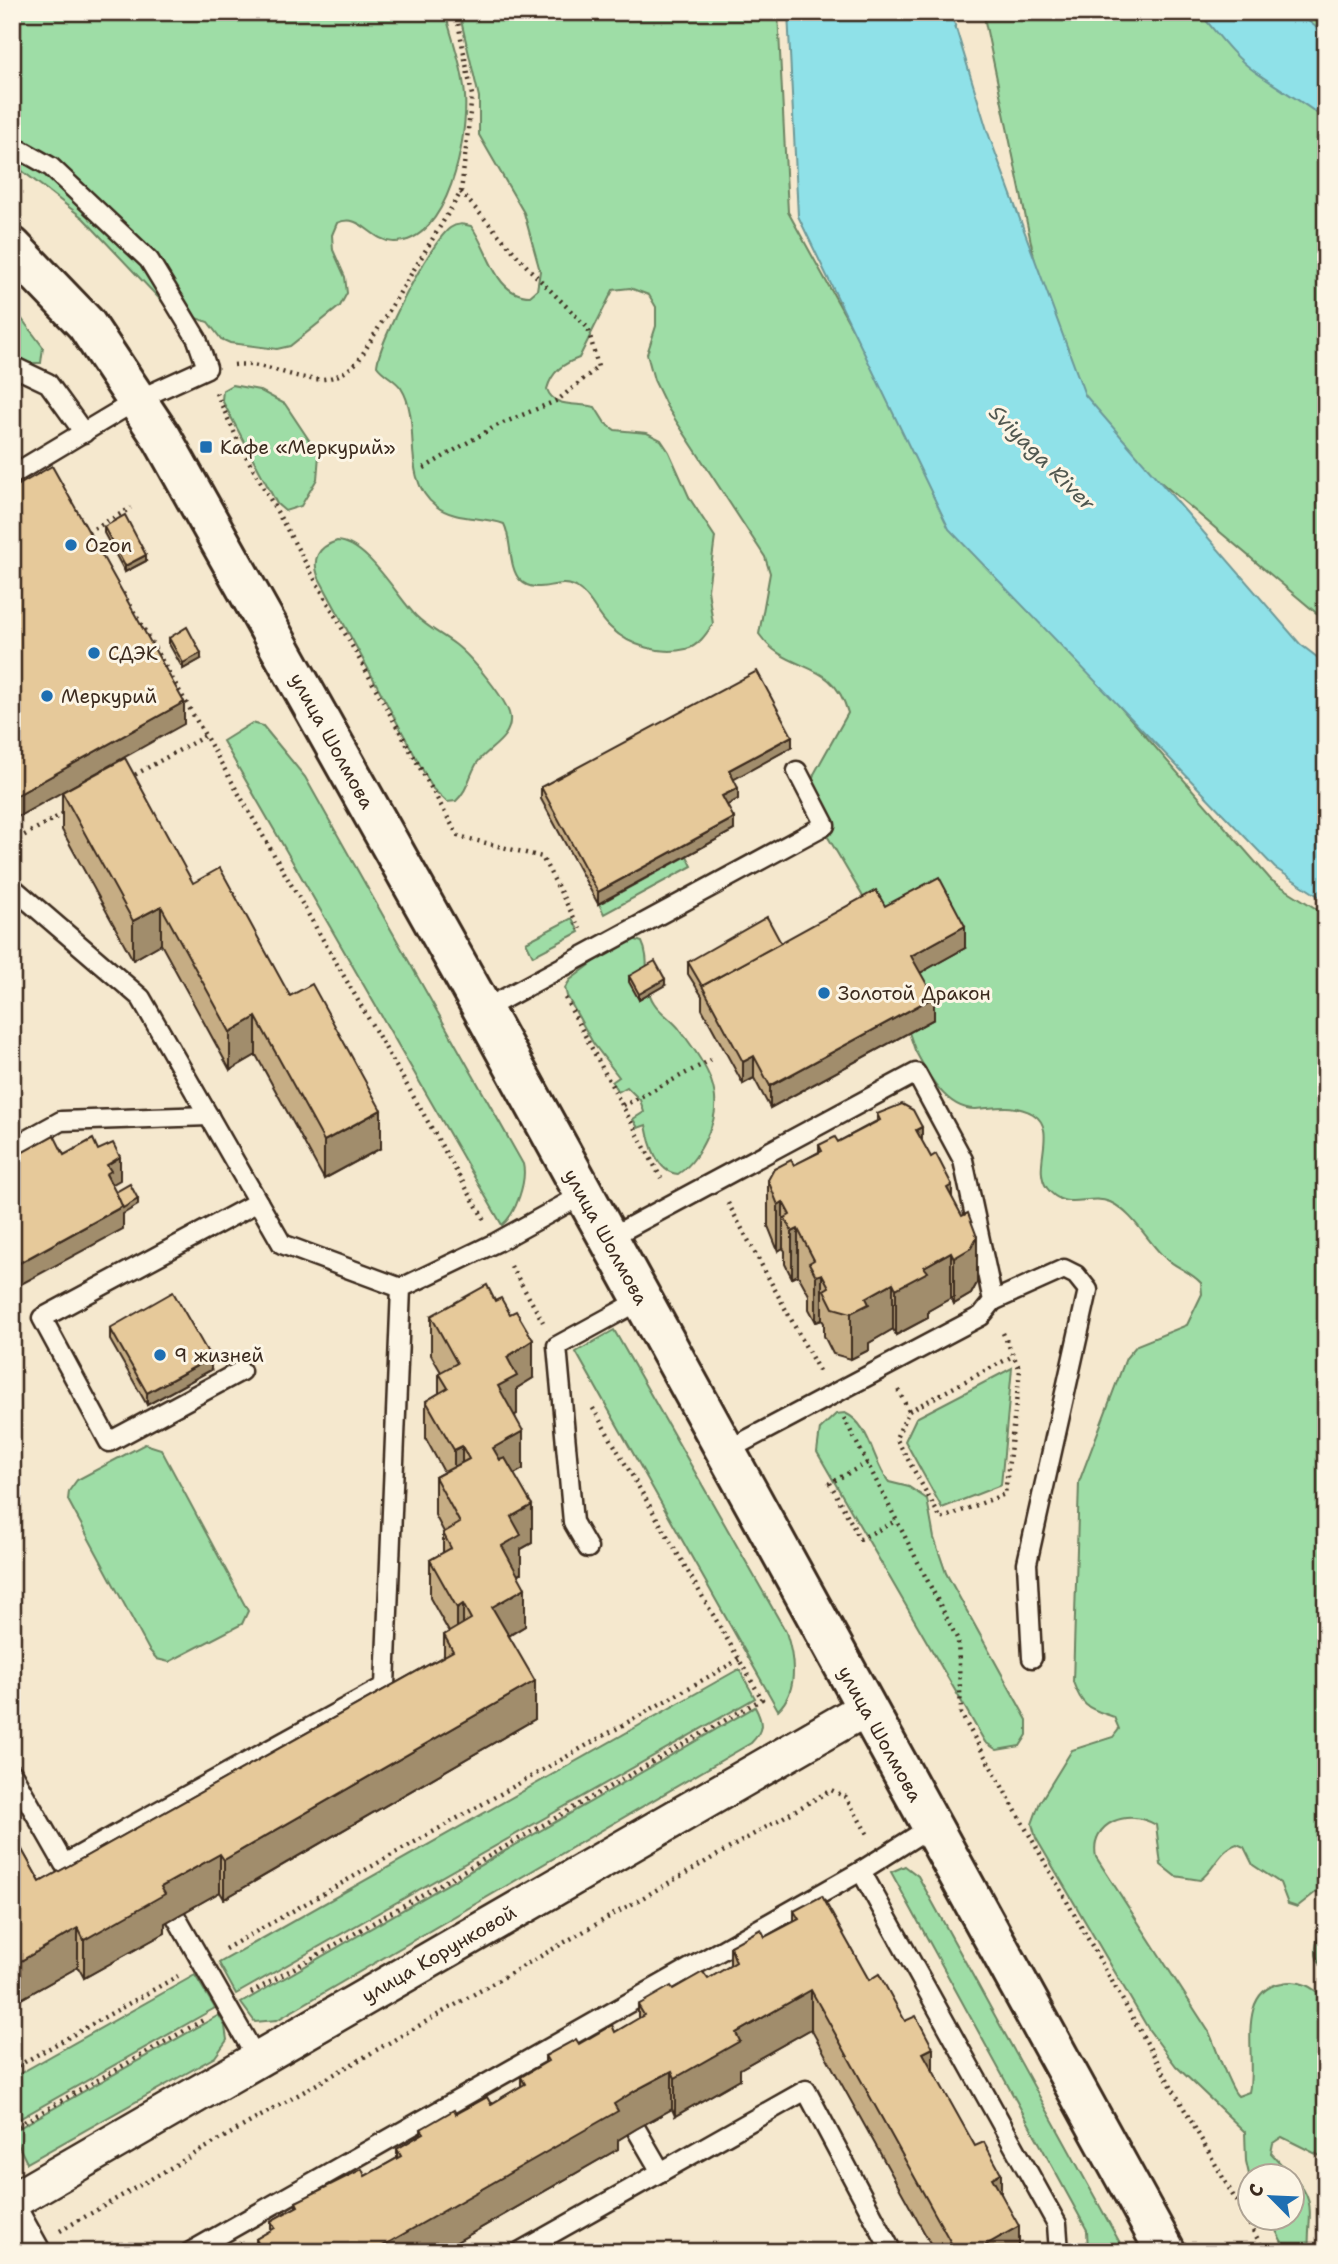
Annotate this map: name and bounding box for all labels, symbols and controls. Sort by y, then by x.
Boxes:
water label: Sviyaga River [983,399,1102,518]
place label: Кафе «Меркурий» [220,435,396,460]
marker: Кафе «Меркурий» [198,439,214,455]
place label: Ozon [85,533,132,558]
marker: Ozon [63,537,79,553]
place label: СДЭК [108,641,158,666]
marker: СДЭК [86,645,102,661]
street label: улица Шолмова [284,669,380,814]
place label: Меркурий [61,684,157,709]
marker: Меркурий [39,688,55,704]
place label: Золотой Дракон [838,981,991,1006]
marker: Золотой Дракон [816,985,832,1001]
street label: улица Шолмова [558,1165,654,1310]
place label: 9 жизней [174,1343,264,1368]
marker: 9 жизней [152,1347,168,1363]
street label: улица Шолмова [832,1662,928,1807]
street label: улица Корунковой [357,1900,521,2008]
north arrow [1236,2162,1306,2232]
text: С [1242,2180,1270,2201]

